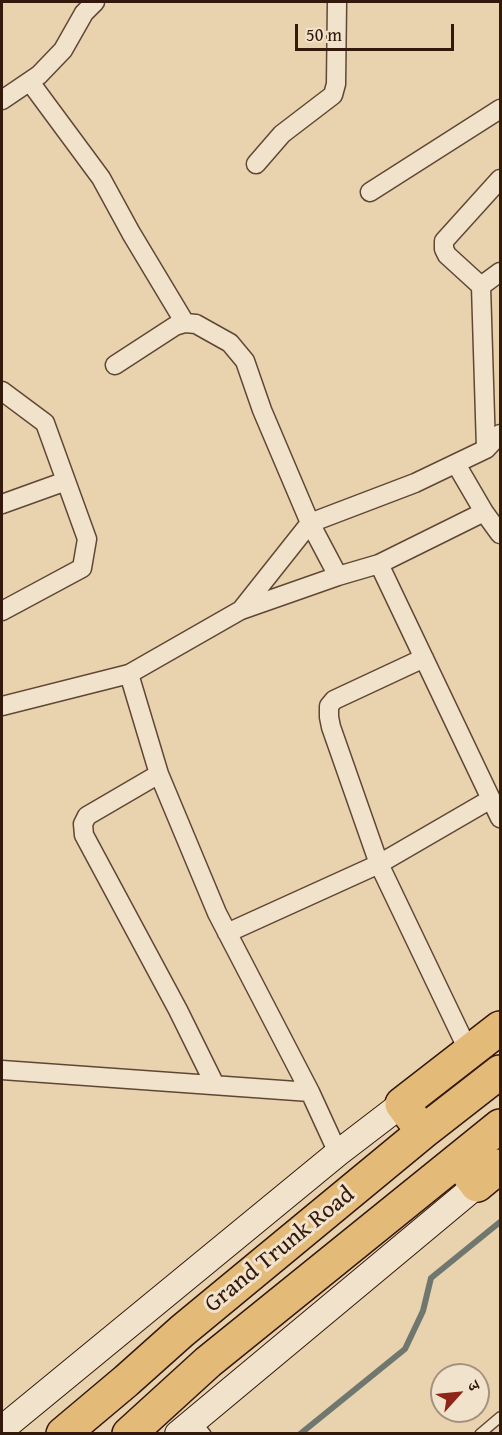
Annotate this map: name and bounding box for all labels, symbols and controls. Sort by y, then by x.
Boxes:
scale bar [298,12,457,50]
text: 50 m [306,21,342,48]
street label: Grand Trunk Road [199,1181,361,1319]
north arrow [430,1363,490,1423]
text: उ [462,1377,487,1395]

